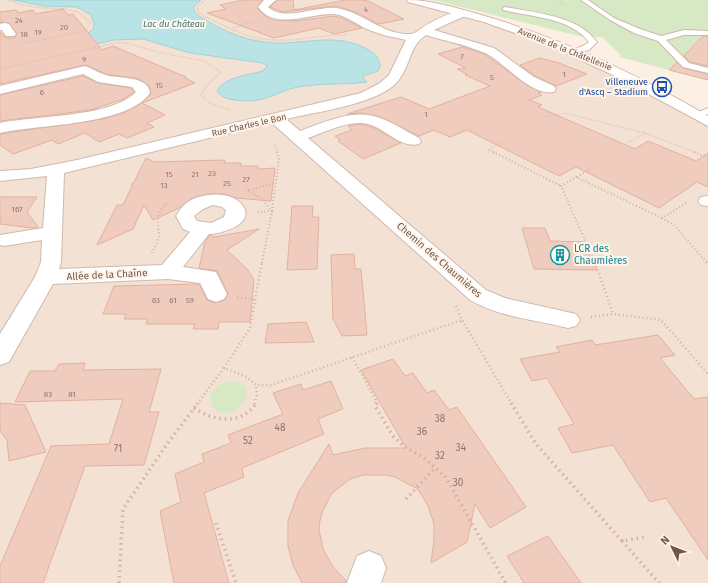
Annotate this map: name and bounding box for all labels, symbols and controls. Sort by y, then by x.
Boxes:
house number: 4 [364,5,369,14]
house number: 24 [15,16,24,25]
water label: Lac du Château [143,19,205,29]
house number: 20 [60,23,69,32]
street label: Avenue de la Châtellenie [516,25,614,73]
house number: 19 [34,28,42,37]
house number: 18 [20,30,29,39]
house number: 7 [460,52,464,61]
house number: 9 [82,55,86,64]
house number: 1 [562,70,566,79]
house number: 5 [490,73,494,82]
bus stop icon: Villeneuve d'Ascq – Stadium [651,76,673,98]
place label: Villeneuve d'Ascq – Stadium [579,77,648,97]
house number: 15 [155,81,163,90]
house number: 6 [40,88,44,97]
house number: 1 [424,110,428,119]
street label: Rue Charles le Bon [211,112,287,138]
house number: 23 [208,169,216,178]
house number: 15 [165,170,173,179]
house number: 21 [191,170,199,179]
house number: 27 [242,175,250,184]
house number: 25 [223,179,231,188]
house number: 13 [160,181,168,190]
house number: 167 [11,205,23,214]
street label: Chemin des Chaumières [394,220,484,300]
place label: LCR des Chaumières [574,243,627,267]
building icon: LCR des Chaumières [549,244,571,266]
street label: Allée de la Chaîne [66,267,148,283]
house number: 63 [152,296,160,305]
house number: 61 [169,296,177,305]
house number: 59 [186,296,194,305]
house number: 83 [44,390,52,399]
house number: 81 [68,390,76,399]
house number: 38 [435,413,446,425]
house number: 48 [275,422,286,434]
house number: 36 [417,426,427,438]
house number: 52 [243,435,253,447]
house number: 34 [456,442,467,454]
house number: 71 [114,443,122,455]
house number: 32 [435,450,445,462]
house number: 30 [453,477,464,489]
north arrow [652,527,692,567]
text: N [658,533,672,548]

